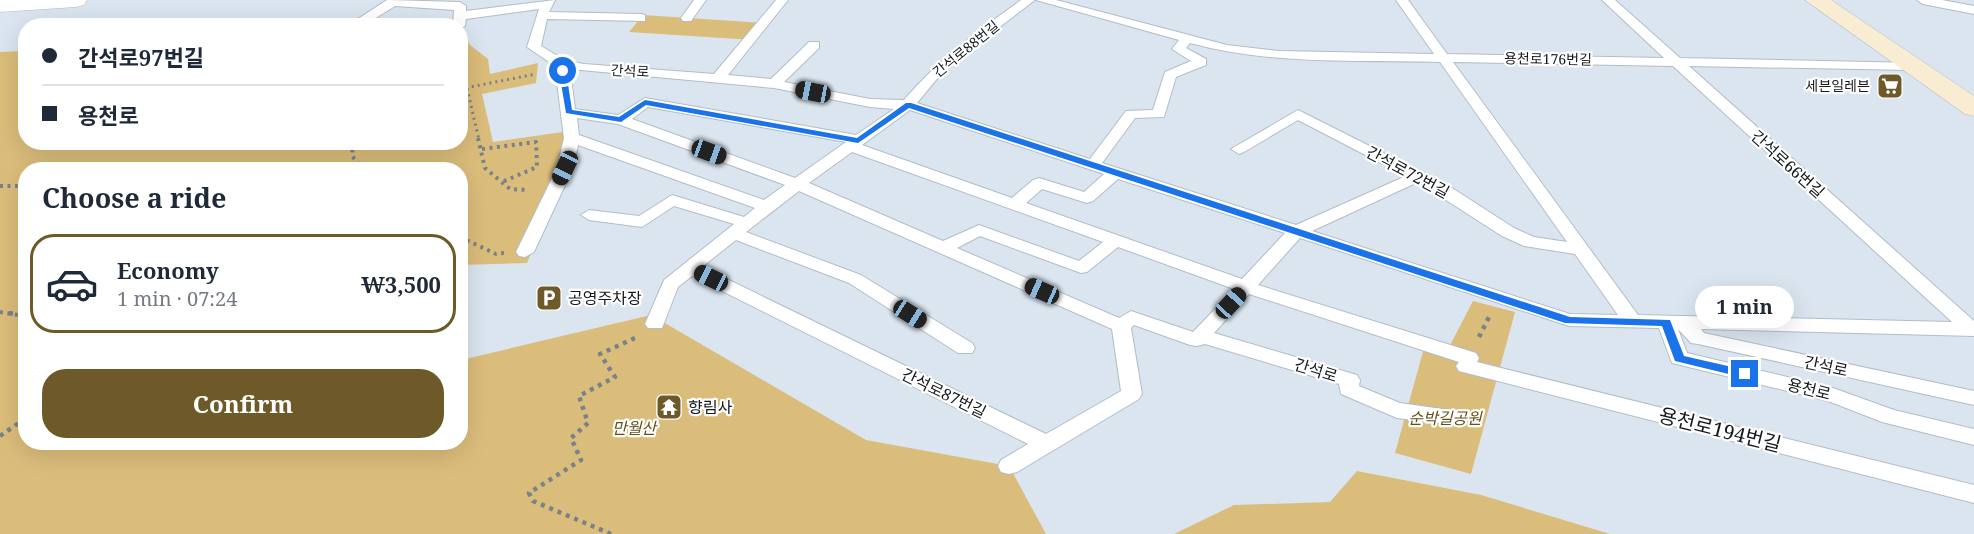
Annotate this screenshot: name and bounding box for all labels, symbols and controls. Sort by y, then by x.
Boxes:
street label: 간석로88번길 [929,16,1003,81]
text: 간석로97번길 [78,42,204,72]
street label: 용천로176번길 [1504,48,1592,69]
route start [549,57,576,84]
street label: 간석로 [610,60,650,81]
supermarket icon: 세븐일레븐 [1875,71,1905,101]
place label: 세븐일레븐 [1806,76,1870,95]
car [794,80,832,104]
text: 용천로 [78,100,139,130]
street label: 간석로66번길 [1747,125,1829,203]
car [689,137,729,167]
street label: 간석로72번길 [1362,141,1454,203]
car [549,148,581,188]
text: Choose a ride [42,179,227,216]
text: Economy [117,255,219,285]
icon: car [45,257,99,311]
car [691,262,731,294]
text: ₩3,500 [361,269,441,299]
car [1022,275,1062,307]
parking icon: 공영주차장 [534,283,564,313]
car [1212,284,1250,322]
text: 1 min · 07:24 [117,285,237,312]
place label: 공영주차장 [568,287,642,309]
callout: 1 min [1696,287,1794,329]
text: 1 min [1716,293,1773,320]
car [890,297,930,331]
street label: 간석로 [1802,351,1850,381]
street label: 간석로 [1292,353,1341,387]
route end [1731,360,1758,387]
street label: 간석로87번길 [898,363,990,423]
button: Confirm [42,369,444,438]
street label: 용천로 [1785,373,1833,405]
temple icon: 향림사 [654,392,684,422]
place label: 향림사 [688,396,732,418]
street label: 용천로194번길 [1656,401,1784,458]
park label: 순박길공원 [1408,407,1483,429]
park label: 만월산 [612,417,658,439]

